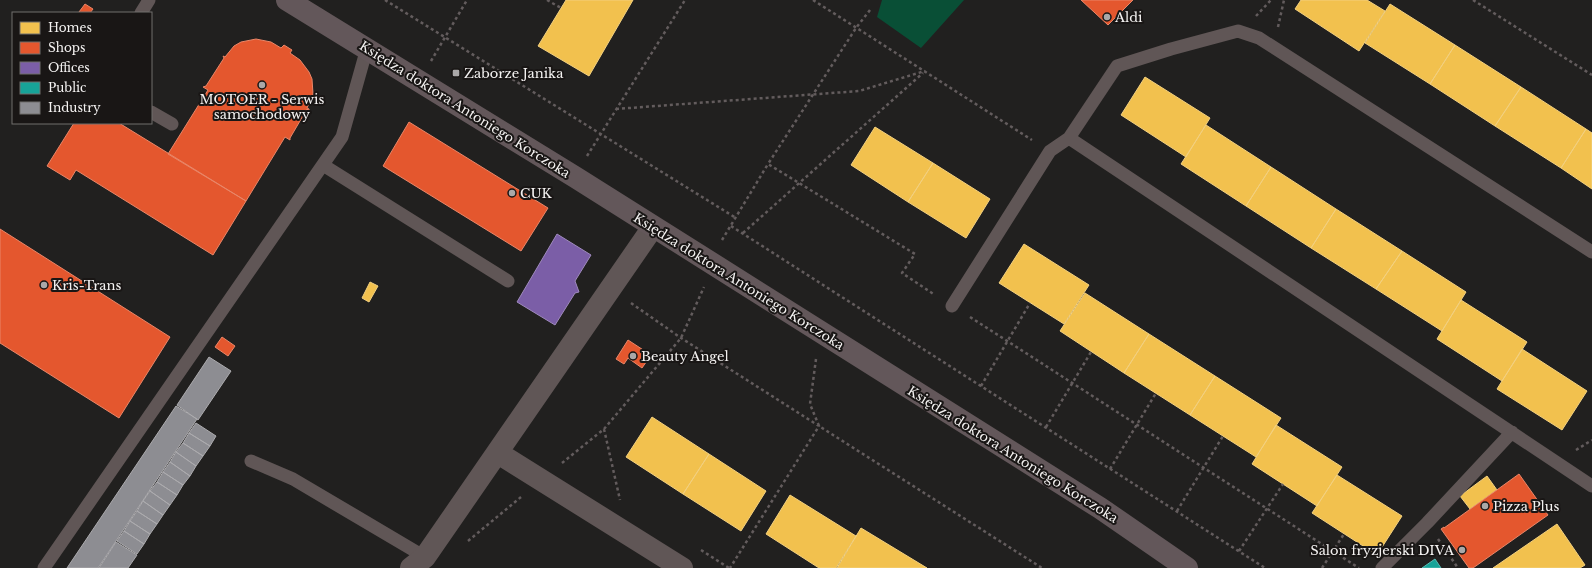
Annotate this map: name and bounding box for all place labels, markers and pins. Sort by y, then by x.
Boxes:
place label: Aldi [1114,9,1143,26]
marker: Aldi [1102,12,1112,22]
place label: Zaborze Janika [464,65,564,82]
marker: Zaborze Janika [451,68,461,78]
marker: MOTOER - Serwis samochodowy [257,80,267,90]
place label: MOTOER - Serwis samochodowy [200,91,324,123]
place label: CUK [520,185,553,202]
marker: CUK [507,188,517,198]
place label: Kris-Trans [52,277,122,294]
marker: Kris-Trans [39,280,49,290]
place label: Beauty Angel [641,348,729,365]
marker: Beauty Angel [628,351,638,361]
place label: Pizza Plus [1493,498,1560,515]
marker: Pizza Plus [1480,501,1490,511]
place label: Salon fryzjerski DIVA [1310,542,1455,559]
marker: Salon fryzjerski DIVA [1457,545,1467,555]

